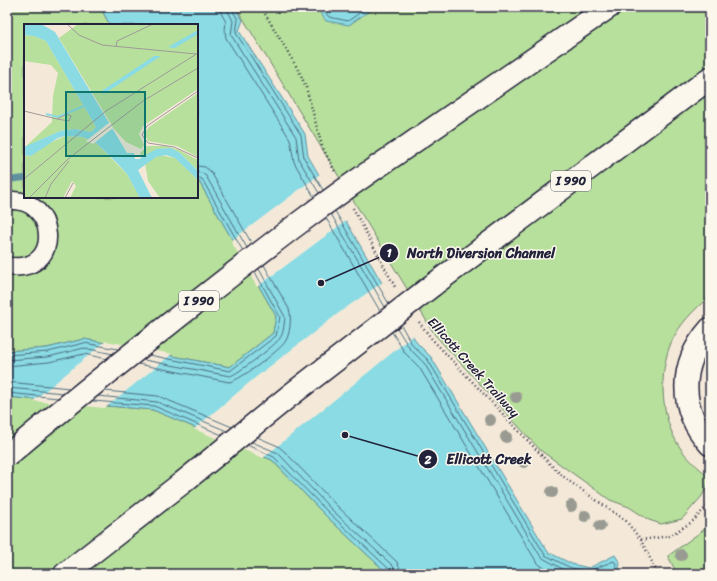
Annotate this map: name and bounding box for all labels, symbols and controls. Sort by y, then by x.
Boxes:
inset map [24,24,198,198]
road number: I 990 [551,171,591,191]
callout: North Diversion Channel [379,240,563,266]
text: North Diversion Channel [406,241,556,266]
text: 1 [386,242,392,264]
road number: I 990 [179,291,219,311]
street label: Ellicott Creek Trailway [422,312,526,423]
callout: Ellicott Creek [418,446,540,472]
text: Ellicott Creek [447,447,532,472]
text: 2 [424,449,432,471]

